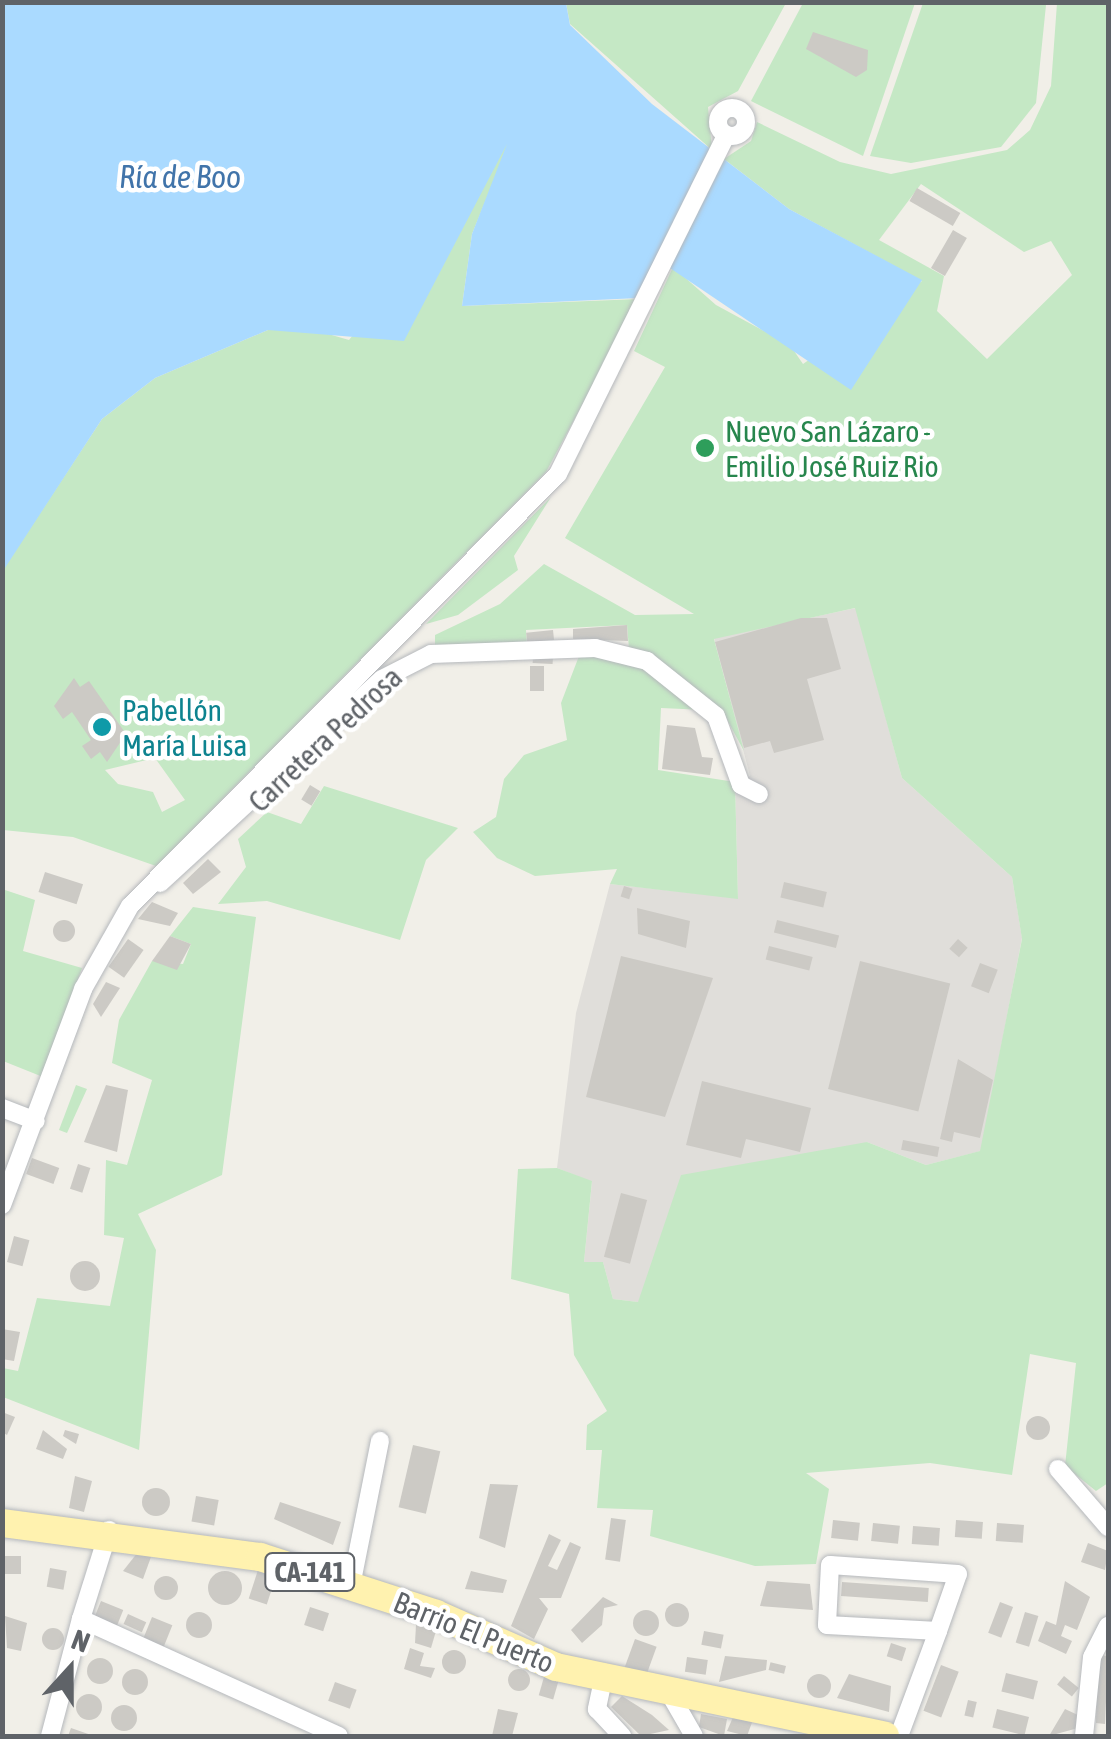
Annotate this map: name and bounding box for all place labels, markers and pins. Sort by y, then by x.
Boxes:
place label: Nuevo San Lázaro - Emilio José Ruiz Rio [725,413,939,484]
marker: Nuevo San Lázaro - Emilio José Ruiz Rio [694,437,716,459]
place label: Pabellón María Luisa [122,692,247,762]
marker: Pabellón María Luisa [91,716,113,738]

